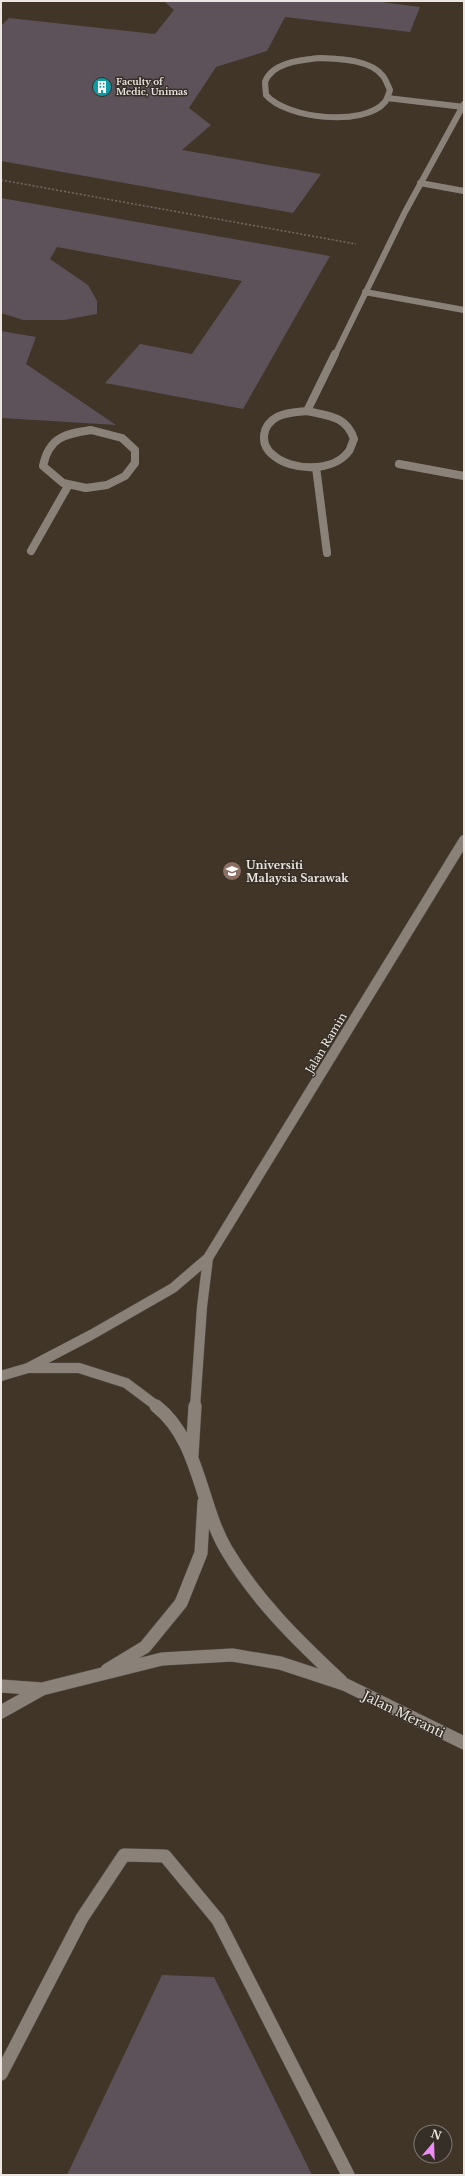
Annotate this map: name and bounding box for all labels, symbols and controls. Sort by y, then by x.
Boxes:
building icon: Faculty of Medic, Unimas [91,76,113,98]
place label: Faculty of Medic, Unimas [116,76,187,97]
place label: Universiti Malaysia Sarawak [246,858,349,885]
school or university icon: Universiti Malaysia Sarawak [221,860,243,882]
street label: Jalan Ramin [301,1010,350,1078]
street label: Jalan Meranti [358,1686,448,1742]
north arrow [413,2124,453,2164]
text: N [429,2126,444,2143]

